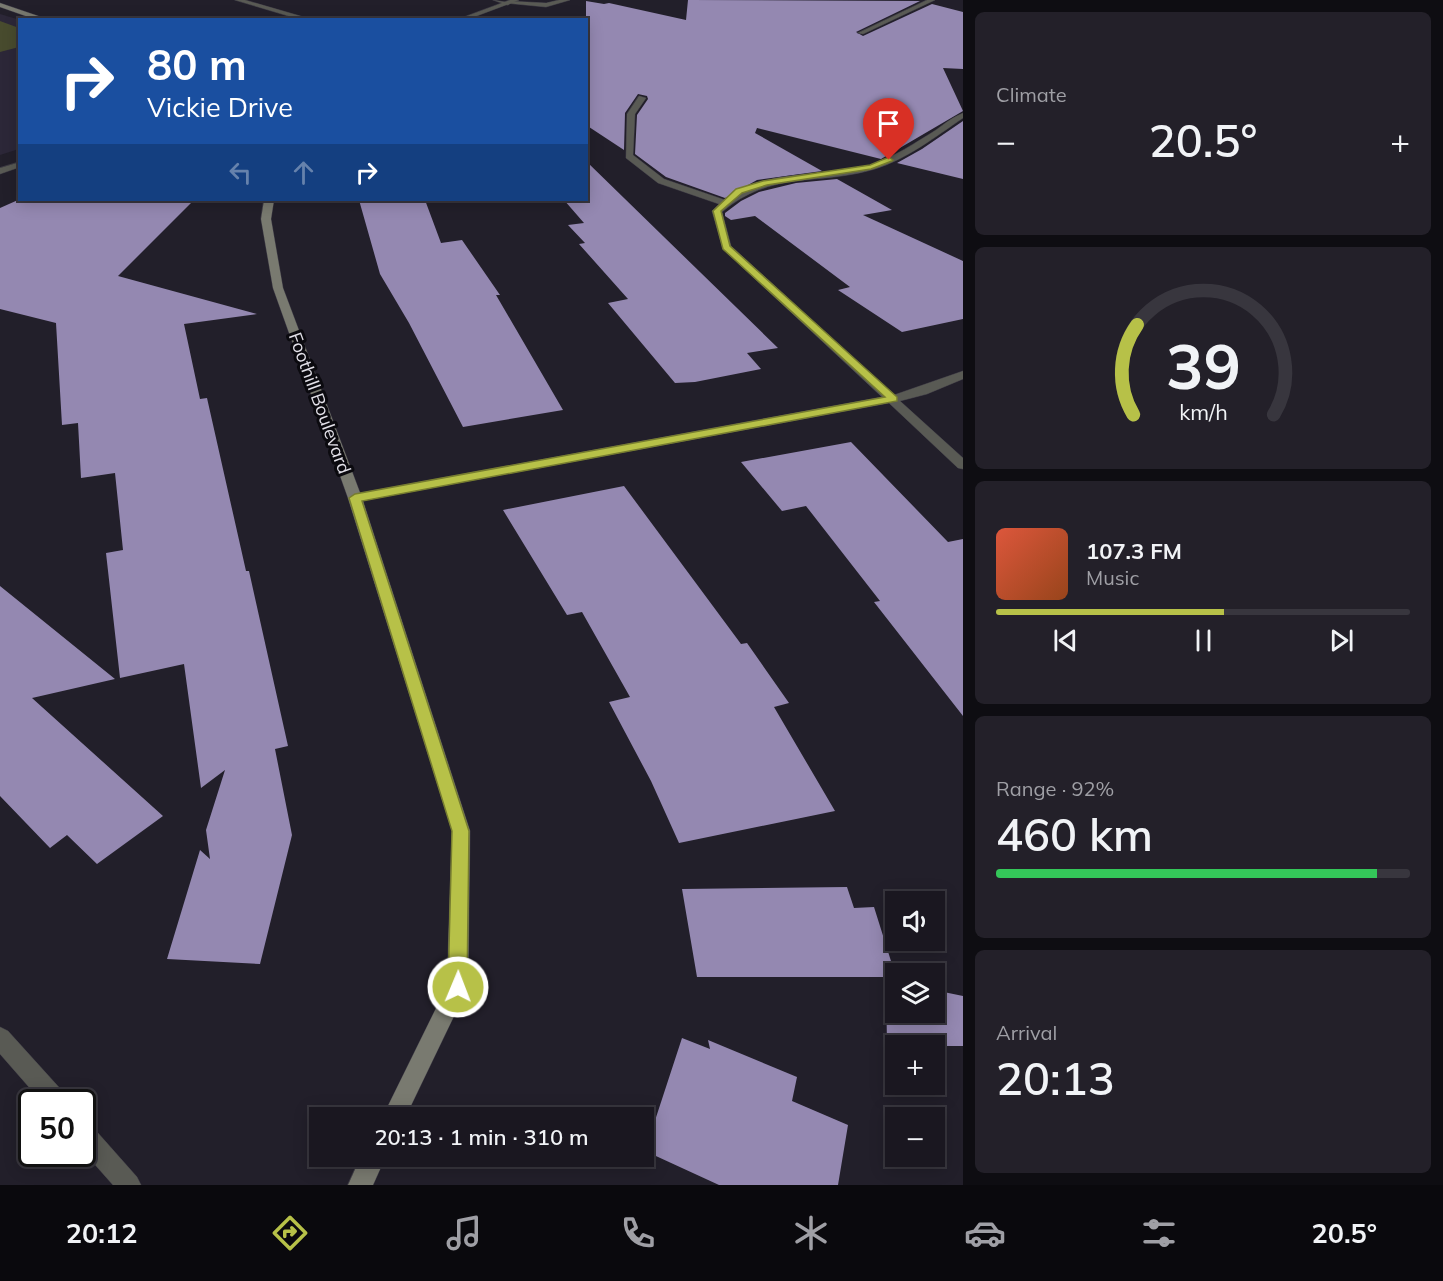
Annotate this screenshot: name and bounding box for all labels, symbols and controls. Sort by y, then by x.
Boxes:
text: 80 m [147,38,247,91]
icon: right [48,42,126,120]
text: Climate [996,82,1067,107]
text: Vickie Drive [147,90,293,124]
pin [863,98,914,160]
icon: arrive [872,107,905,140]
text: 20.5° [1149,112,1257,168]
text: − [996,120,1016,161]
text: + [1390,120,1410,161]
icon: left [224,156,257,189]
icon: ahead [287,156,320,189]
icon: right [350,156,383,189]
text: 39 [1166,326,1240,405]
street label: Foothill Boulevard [284,329,356,477]
text: km/h [1179,398,1227,425]
text: 107.3 FM [1086,537,1182,565]
text: Music [1086,565,1139,590]
icon: previous [1049,624,1082,657]
icon: pause [1187,624,1220,657]
icon: next [1325,624,1358,657]
text: Range · 92% [996,776,1114,801]
text: 460 km [996,806,1153,862]
map controls [885,891,945,1167]
button: sound [885,891,945,951]
position arrow [426,955,490,1019]
button: layers [885,963,945,1023]
text: Arrival [996,1020,1057,1045]
button: + [885,1035,945,1095]
text: 20:13 [996,1050,1115,1106]
speed limit sign: 50 [18,1089,96,1167]
button: − [885,1107,945,1167]
text: 20:13 · 1 min · 310 m [374,1123,589,1151]
icon: directions [269,1212,311,1254]
icon: music [443,1212,485,1254]
icon: phone [617,1212,659,1254]
icon: climate [790,1212,832,1254]
icon: car [964,1212,1006,1254]
icon: filters [1138,1212,1180,1254]
text: 20:12 [66,1216,137,1250]
text: 20.5° [1312,1216,1377,1250]

